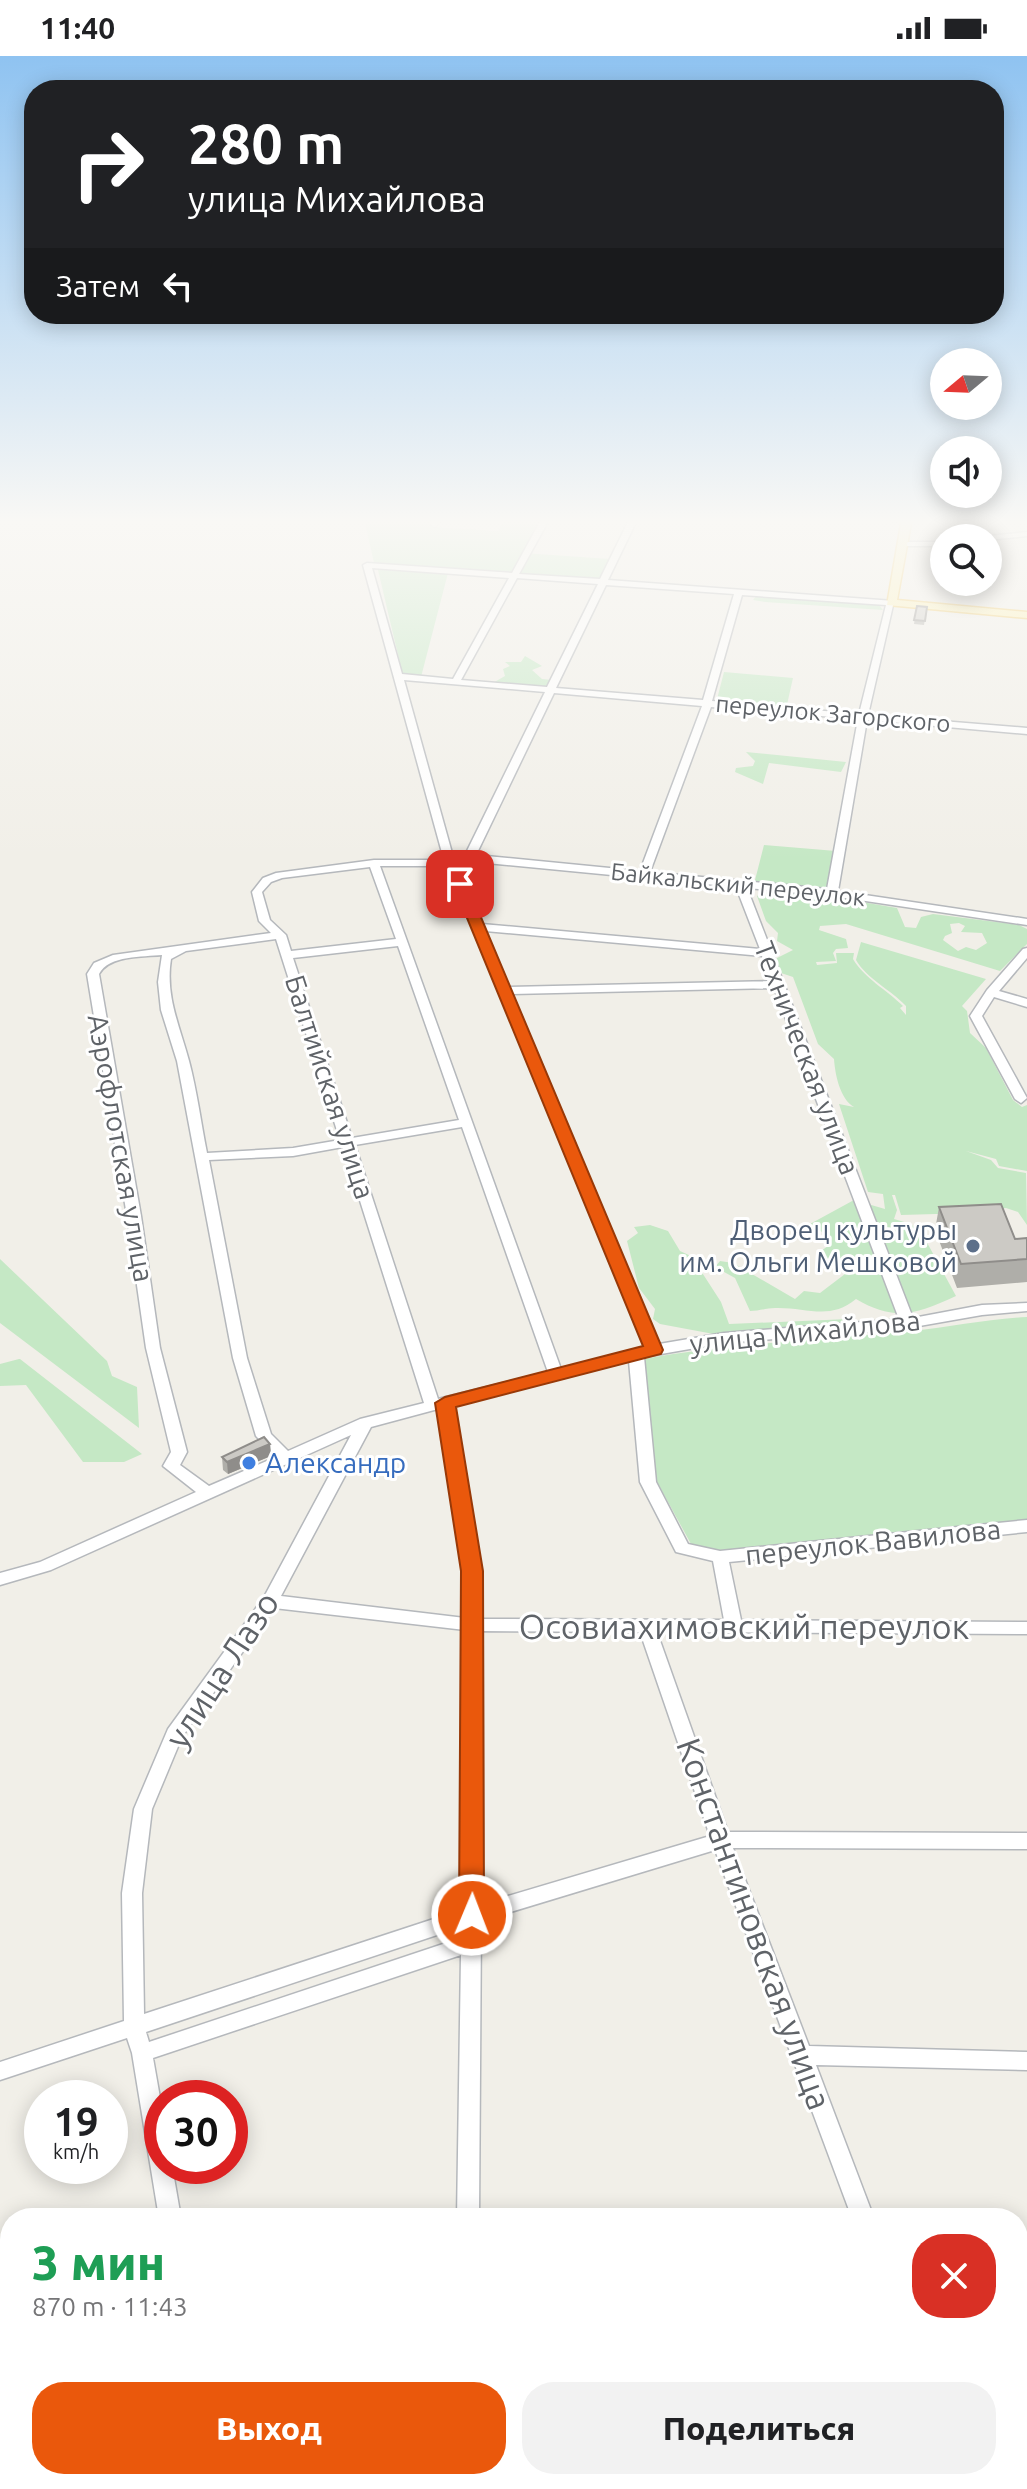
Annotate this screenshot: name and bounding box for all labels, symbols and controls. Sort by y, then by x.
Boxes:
text: 11:40 [40,11,115,45]
icon: right [56,112,160,216]
text: 280 m [188,112,344,175]
text: улица Михайлова [188,178,486,219]
icon: left [156,264,200,308]
text: Затем [56,269,140,303]
north arrow [930,348,1002,420]
map controls [930,348,1002,596]
button: sound [930,436,1002,508]
button: search [930,524,1002,596]
street label: переулок Загорского [714,690,952,737]
pin [426,850,494,918]
street label: Байкальский переулок [609,858,867,911]
icon: arrive [438,862,482,906]
street label: Техническая улица [749,937,866,1179]
street label: Балтийская улица [280,971,381,1203]
street label: Аэрофлотская улица [83,1012,160,1284]
place label: Дворец культуры им. Ольги Мешковой [679,1214,957,1277]
marker: Дворец культуры им. Ольги Мешковой [964,1237,982,1255]
street label: улица Михайлова [688,1304,922,1359]
place label: Александр [265,1447,406,1478]
marker: Александр [240,1454,258,1472]
street label: переулок Вавилова [744,1513,1002,1570]
street label: улица Лазо [157,1584,286,1754]
street label: Осовиахимовский переулок [519,1607,969,1645]
street label: Константиновская улица [670,1733,840,2115]
position arrow [430,1873,514,1957]
speed limit sign: 30 [144,2080,248,2184]
text: 19 [53,2099,99,2144]
text: km/h [53,2140,99,2163]
button: close [912,2234,996,2318]
text: 3 мин [32,2235,165,2289]
text: 870 m · 11:43 [32,2292,188,2321]
button: Выход [32,2382,506,2474]
button: Поделиться [522,2382,996,2474]

